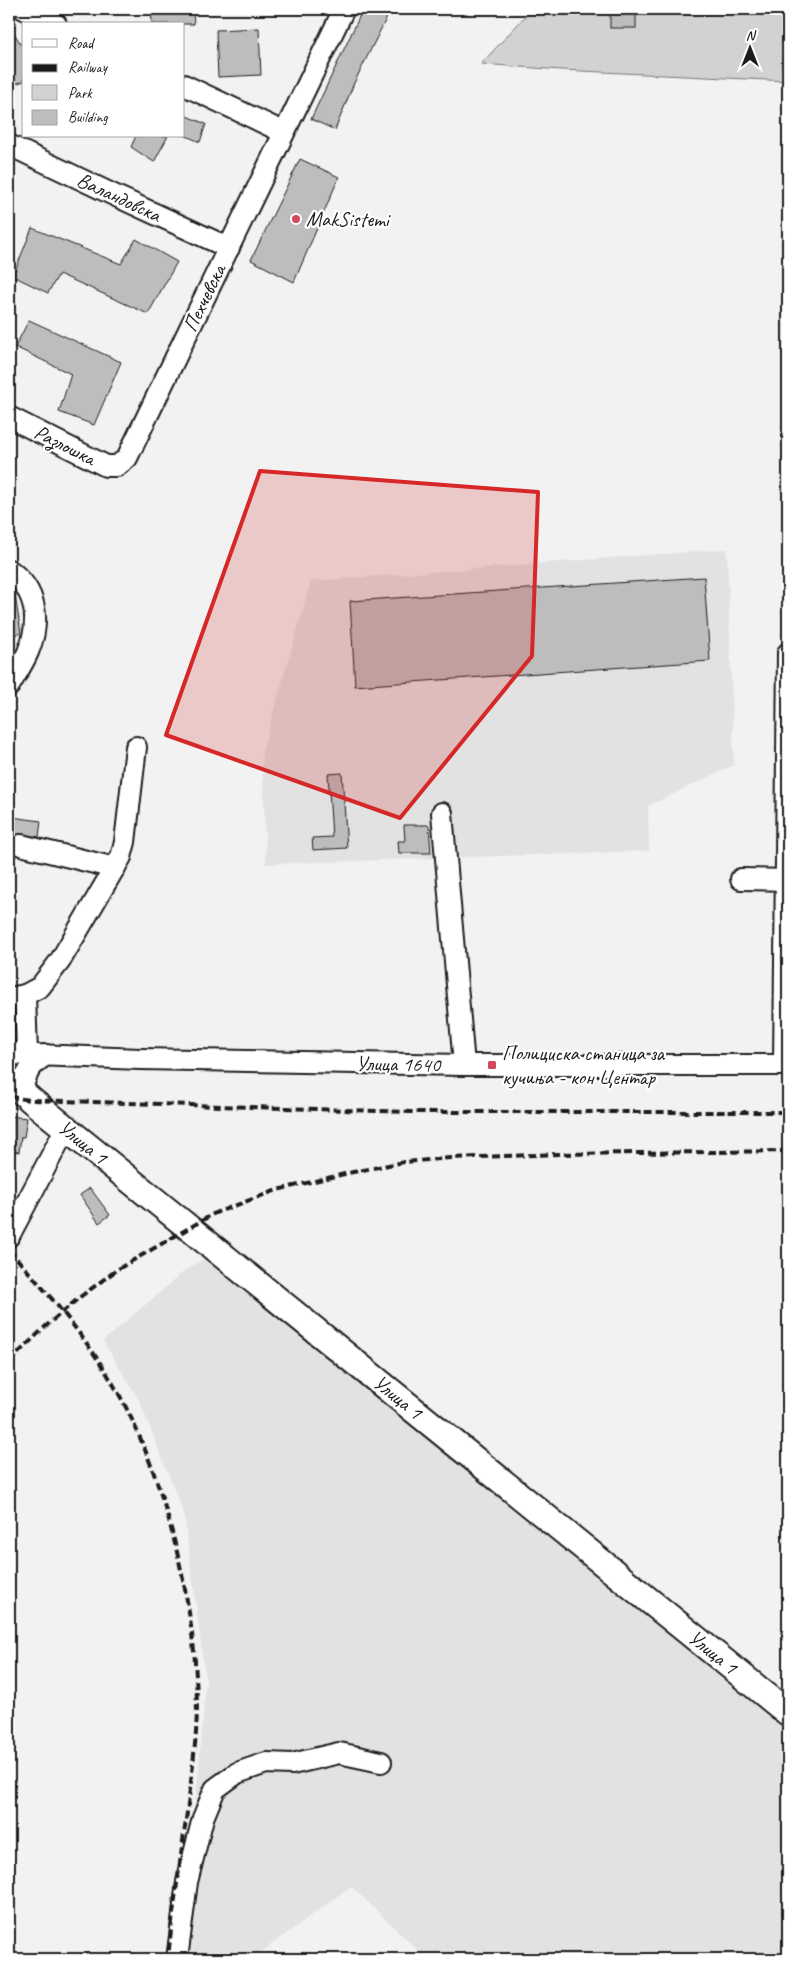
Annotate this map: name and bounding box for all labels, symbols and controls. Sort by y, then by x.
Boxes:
legend [22,22,185,138]
north arrow [724,22,774,72]
text: N [746,27,757,44]
text: Road [68,34,95,53]
text: Railway [68,58,109,77]
text: Park [68,84,93,103]
text: Building [68,108,108,127]
street label: Валандовска [73,166,167,228]
place label: MakSistemi [306,206,392,232]
marker: MakSistemi [290,213,302,225]
street label: Пехчевска [177,258,232,336]
street label: Разлошка [30,419,102,473]
place label: Полициска станица за кучиња - кон Центар [502,1040,666,1090]
street label: Улица 1640 [356,1050,442,1078]
marker: Полициска станица за кучиња - кон Центар [486,1059,498,1071]
street label: Улица 1 [53,1114,114,1171]
street label: Улица 1 [368,1369,429,1426]
street label: Улица 1 [683,1624,744,1681]

